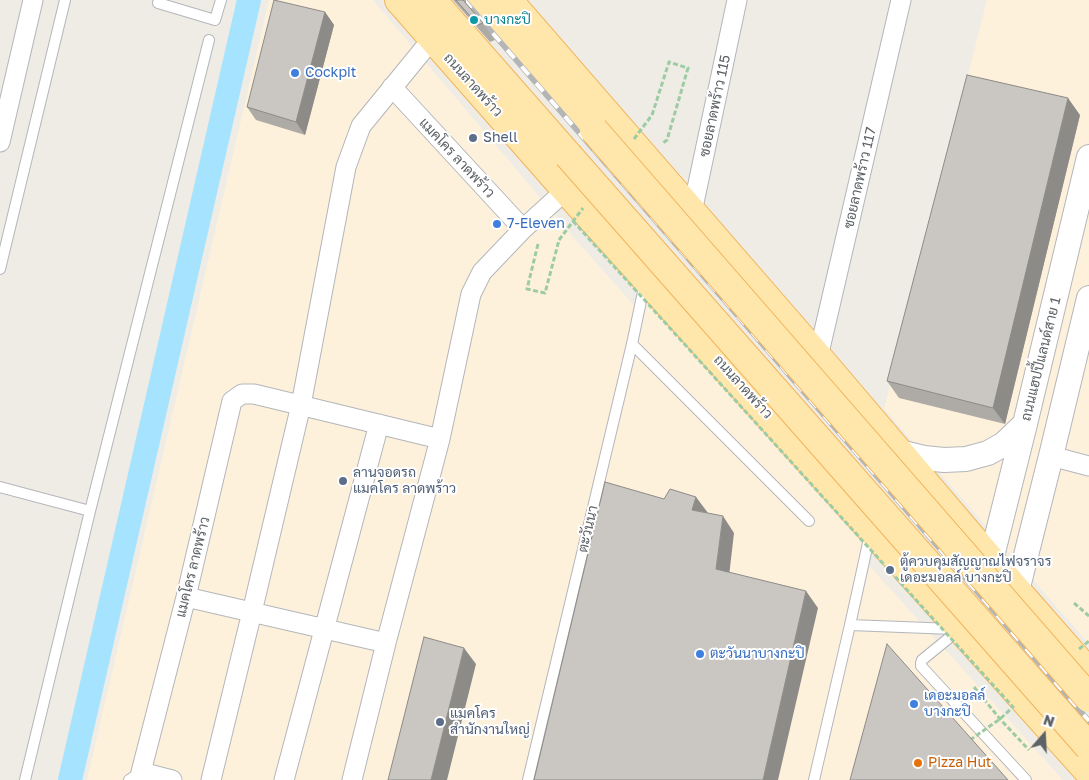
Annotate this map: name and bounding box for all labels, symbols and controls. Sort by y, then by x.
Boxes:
place label: บางกะปิ [484,12,531,28]
marker: บางกะปิ [468,14,480,26]
street label: ถนนลาดพร้าว [440,50,506,120]
street label: ซอยลาดพร้าว 115 [696,53,734,159]
place label: Cockpit [305,65,356,81]
marker: Cockpit [289,67,301,79]
street label: แมคโคร ลาดพร้าว [416,115,498,201]
street label: ซอยลาดพร้าว 117 [840,126,880,230]
place label: Shell [483,130,518,146]
marker: Shell [467,132,479,144]
place label: 7-Eleven [507,216,565,232]
marker: 7-Eleven [491,218,503,230]
street label: ถนนแฮปปี้แลนด์สาย 1 [1017,295,1065,423]
street label: ถนนลาดพร้าว [710,352,776,422]
place label: ลานจอดรถ แมคโคร ลาดพร้าว [353,465,456,498]
marker: ลานจอดรถ แมคโคร ลาดพร้าว [337,475,349,487]
street label: ตะวันนา [574,504,602,554]
street label: แมคโคร ลาดพร้าว [172,515,214,619]
place label: ตู้ควบคุมสัญญาณไฟจราจร เดอะมอลล์ บางกะปิ [900,554,1051,586]
marker: ตู้ควบคุมสัญญาณไฟจราจร เดอะมอลล์ บางกะปิ [884,564,896,576]
place label: ตะวันนาบางกะปิ [710,646,805,662]
marker: ตะวันนาบางกะปิ [694,648,706,660]
place label: เดอะมอลล์ บางกะปิ [924,688,985,720]
marker: เดอะมอลล์ บางกะปิ [908,698,920,710]
place label: แมคโคร สำนักงานใหญ่ [450,706,530,739]
north arrow [1019,710,1069,760]
text: N [1041,711,1057,730]
marker: แมคโคร สำนักงานใหญ่ [434,716,446,728]
place label: Pizza Hut [928,755,991,771]
marker: Pizza Hut [912,757,924,769]

